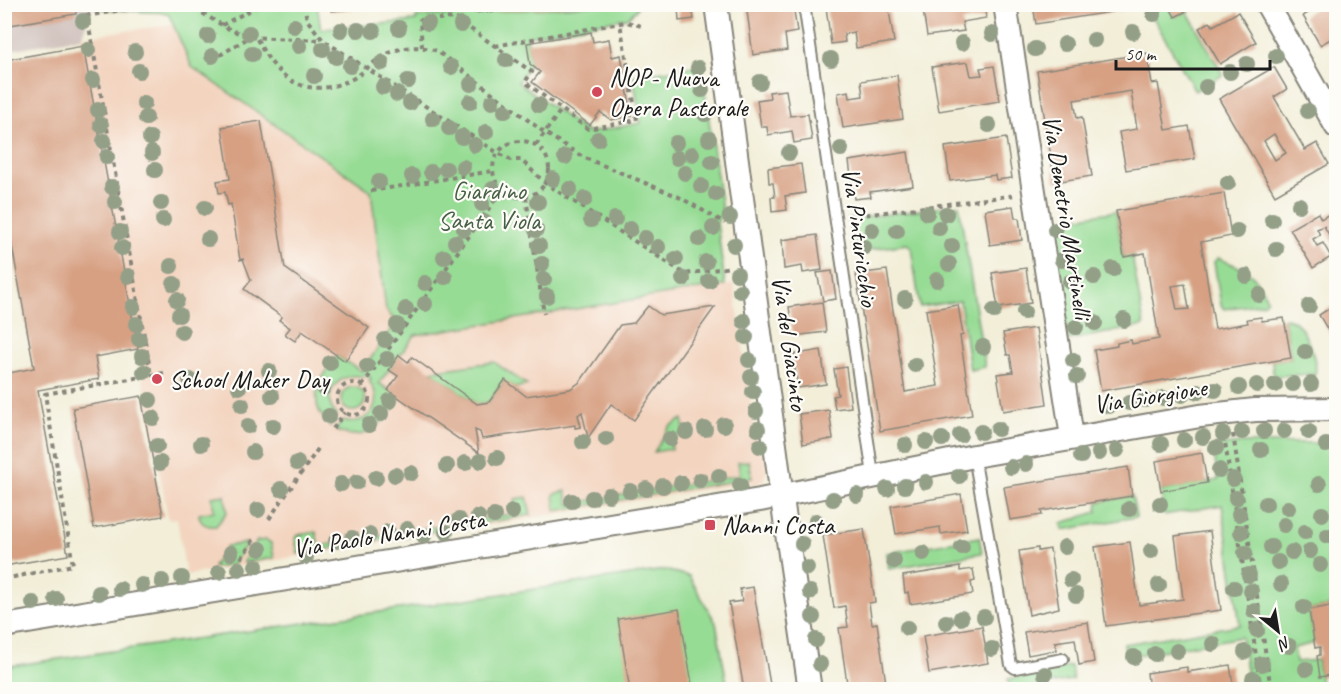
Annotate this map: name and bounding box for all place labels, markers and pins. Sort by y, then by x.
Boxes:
place label: NOP- Nuova Opera Pastorale [609,61,749,124]
marker: NOP- Nuova Opera Pastorale [590,85,604,99]
place label: School Maker Day [169,363,331,396]
marker: School Maker Day [150,372,164,386]
place label: Nanni Costa [722,509,836,542]
marker: Nanni Costa [703,518,717,532]

